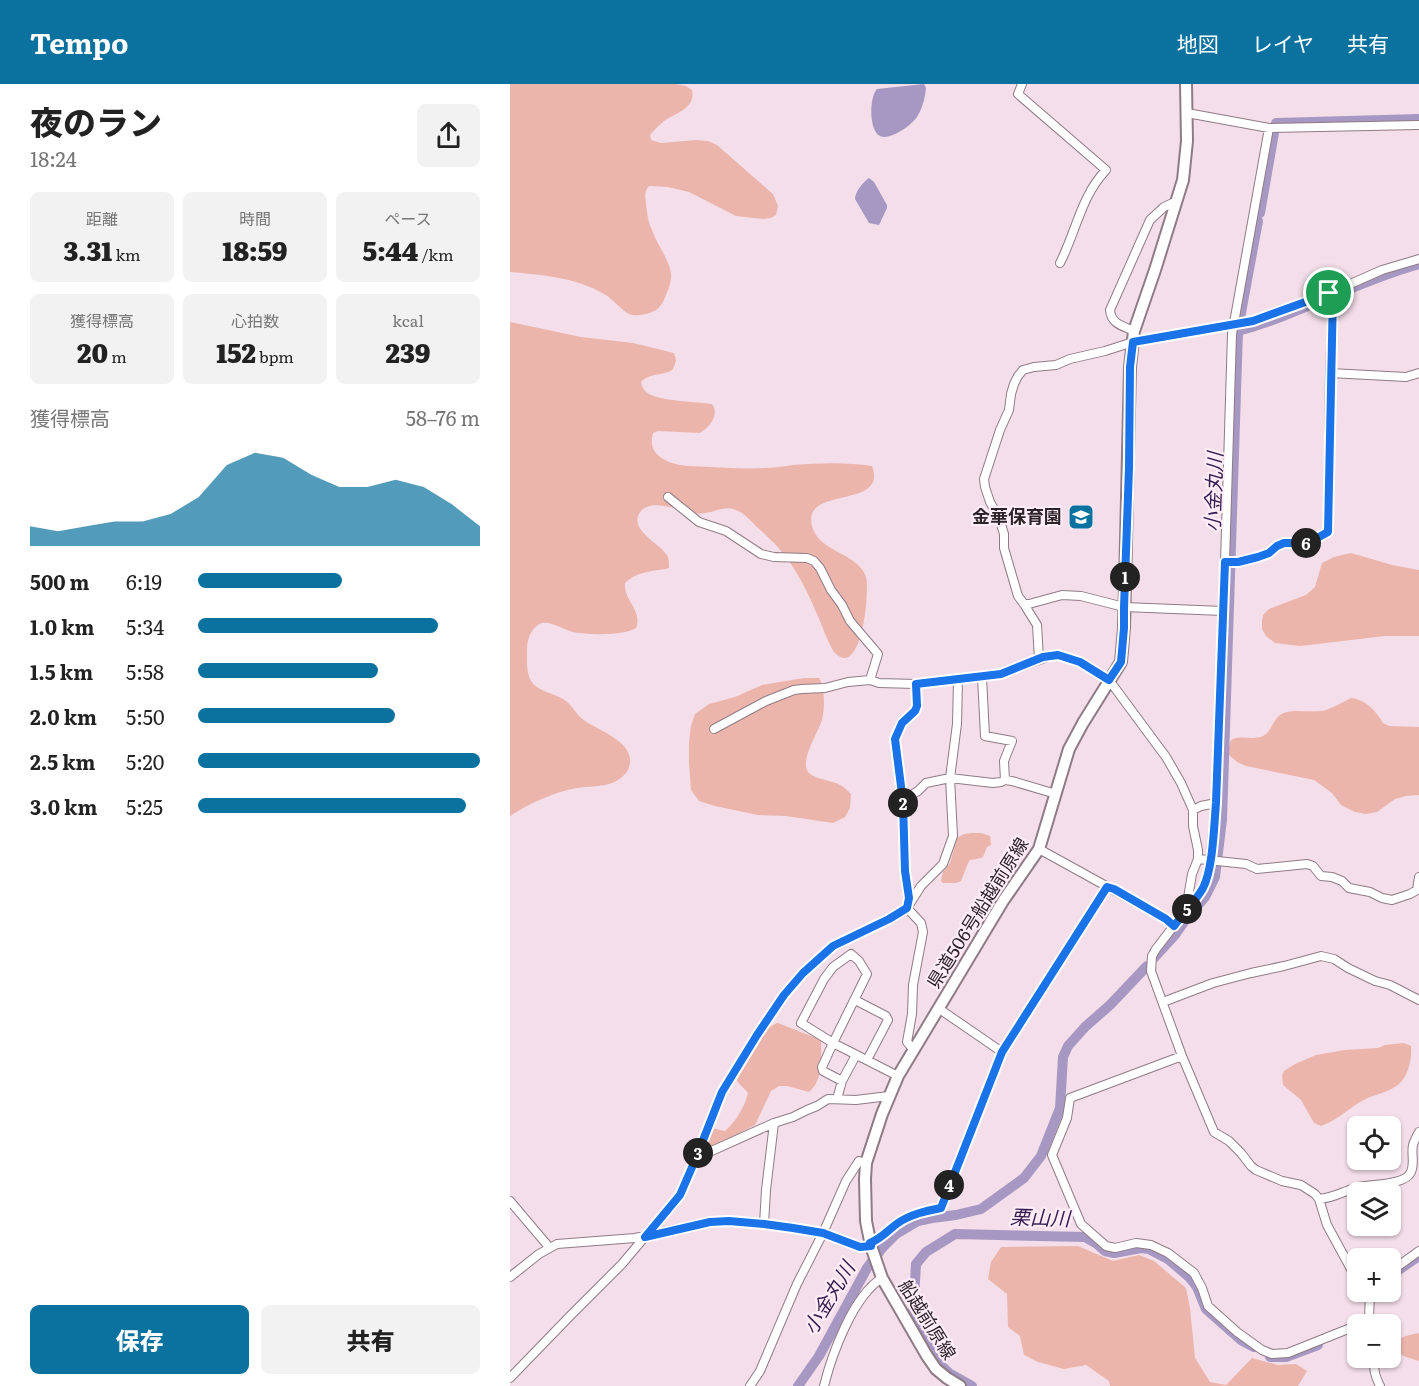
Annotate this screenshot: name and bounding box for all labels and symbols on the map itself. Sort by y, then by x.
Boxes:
pin [1303,267,1354,318]
water label: 小金丸川 [1196,449,1228,532]
place label: 金華保育園 [972,502,1062,529]
school or university icon: 金華保育園 [1066,502,1096,532]
pin: 6 [1291,528,1321,558]
pin: 1 [1110,562,1140,592]
pin: 2 [888,788,918,818]
street label: 県道506号船越前原線 [919,832,1034,993]
pin: 5 [1172,894,1202,924]
pin: 3 [683,1138,713,1168]
pin: 4 [934,1170,964,1200]
water label: 栗山川 [1010,1200,1073,1232]
water label: 小金丸川 [794,1253,862,1339]
street label: 船越前原線 [893,1274,964,1365]

